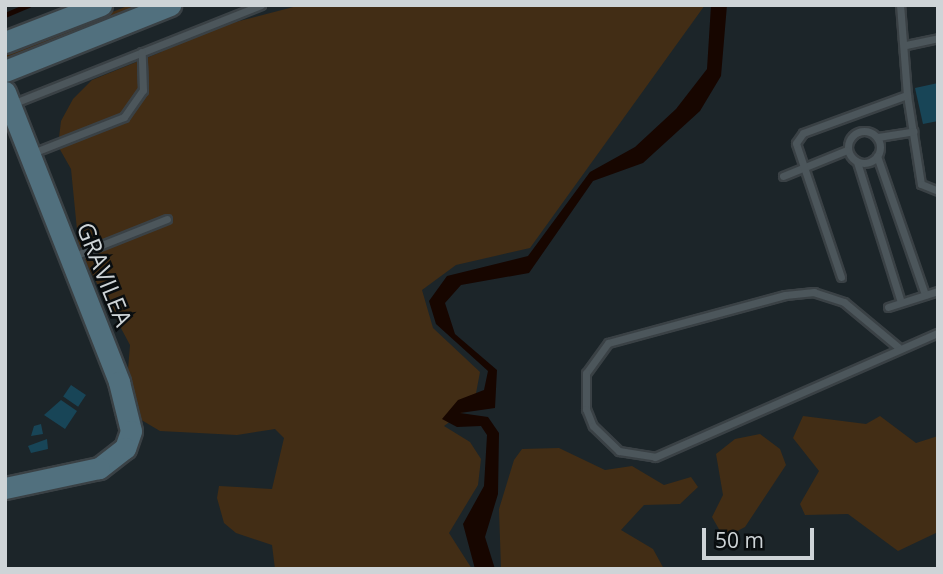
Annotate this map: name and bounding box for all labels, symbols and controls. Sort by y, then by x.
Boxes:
street label: GRAVILEA [71,218,139,330]
scale bar [705,514,817,558]
text: 50 m [715,526,764,554]

